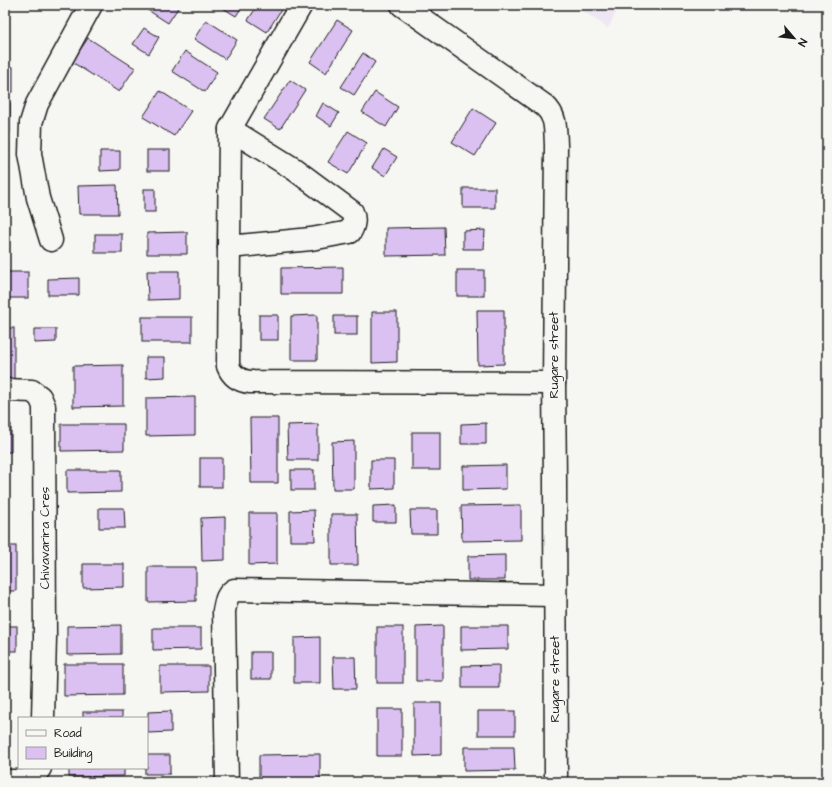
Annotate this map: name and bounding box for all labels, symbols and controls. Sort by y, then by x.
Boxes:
north arrow [774,18,814,58]
text: N [794,36,811,49]
street label: Rugare street [545,311,564,398]
street label: Chivavarira Cres [36,486,54,589]
street label: Rugare street [546,635,565,722]
legend [18,717,148,769]
text: Road [54,725,82,742]
text: Building [54,745,92,763]

